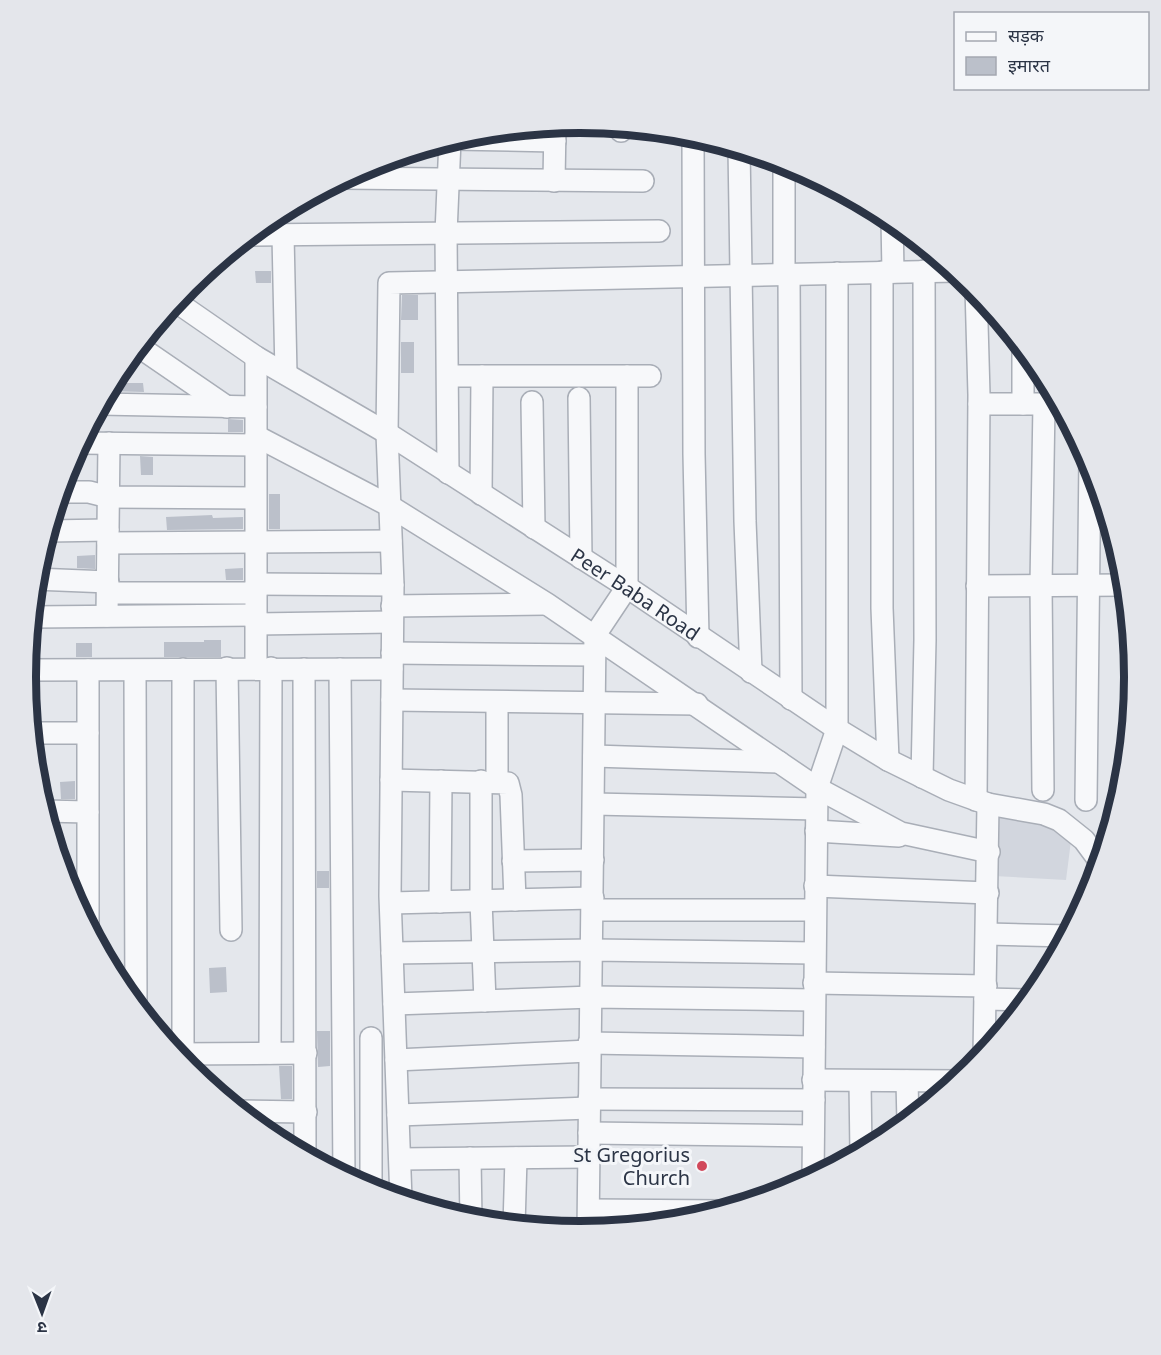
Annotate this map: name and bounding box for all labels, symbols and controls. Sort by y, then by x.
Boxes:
legend [954,12,1149,90]
text: सड़क [1008,23,1045,47]
text: इमारत [1008,53,1051,77]
street label: Peer Baba Road [566,541,705,646]
place label: St Gregorius Church [573,1141,690,1191]
marker: St Gregorius Church [695,1159,709,1173]
north arrow [12,1283,72,1343]
text: उ [37,1317,47,1339]

